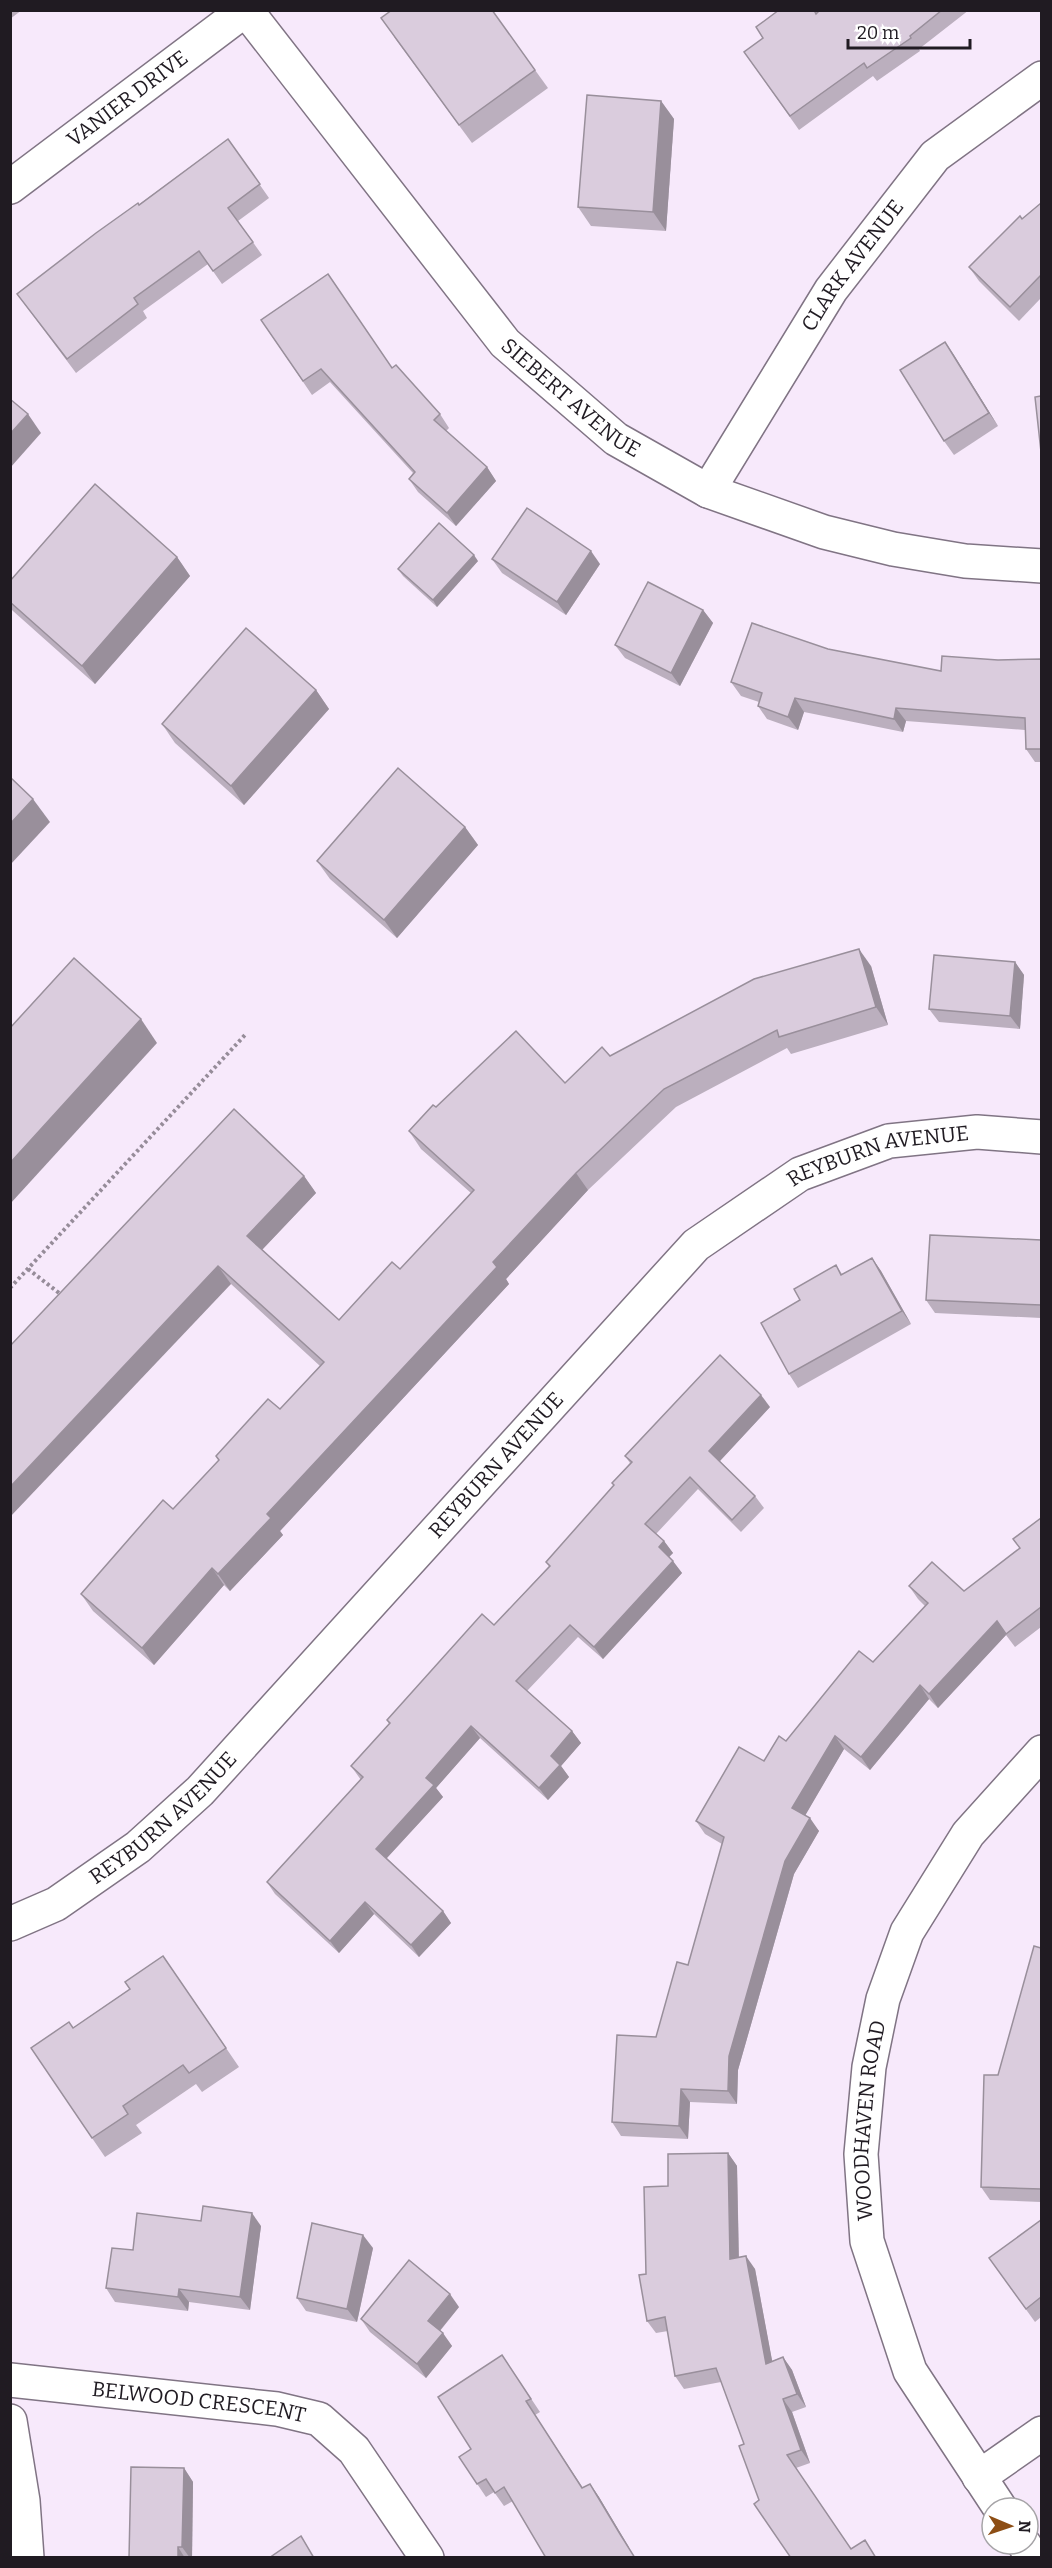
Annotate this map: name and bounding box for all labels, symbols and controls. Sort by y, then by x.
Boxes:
scale bar [848,12,970,50]
text: 20 m [857,22,899,44]
street label: VANIER DRIVE [62,45,193,153]
street label: CLARK AVENUE [796,194,909,336]
street label: SIEBERT AVENUE [496,333,645,463]
street label: REYBURN AVENUE [782,1120,970,1192]
street label: REYBURN AVENUE [423,1387,569,1543]
street label: REYBURN AVENUE [84,1746,242,1890]
street label: WOODHAVEN ROAD [848,2018,891,2222]
street label: BELWOOD CRESCENT [90,2376,308,2428]
north arrow [980,2496,1040,2556]
text: N [1015,2520,1034,2533]

